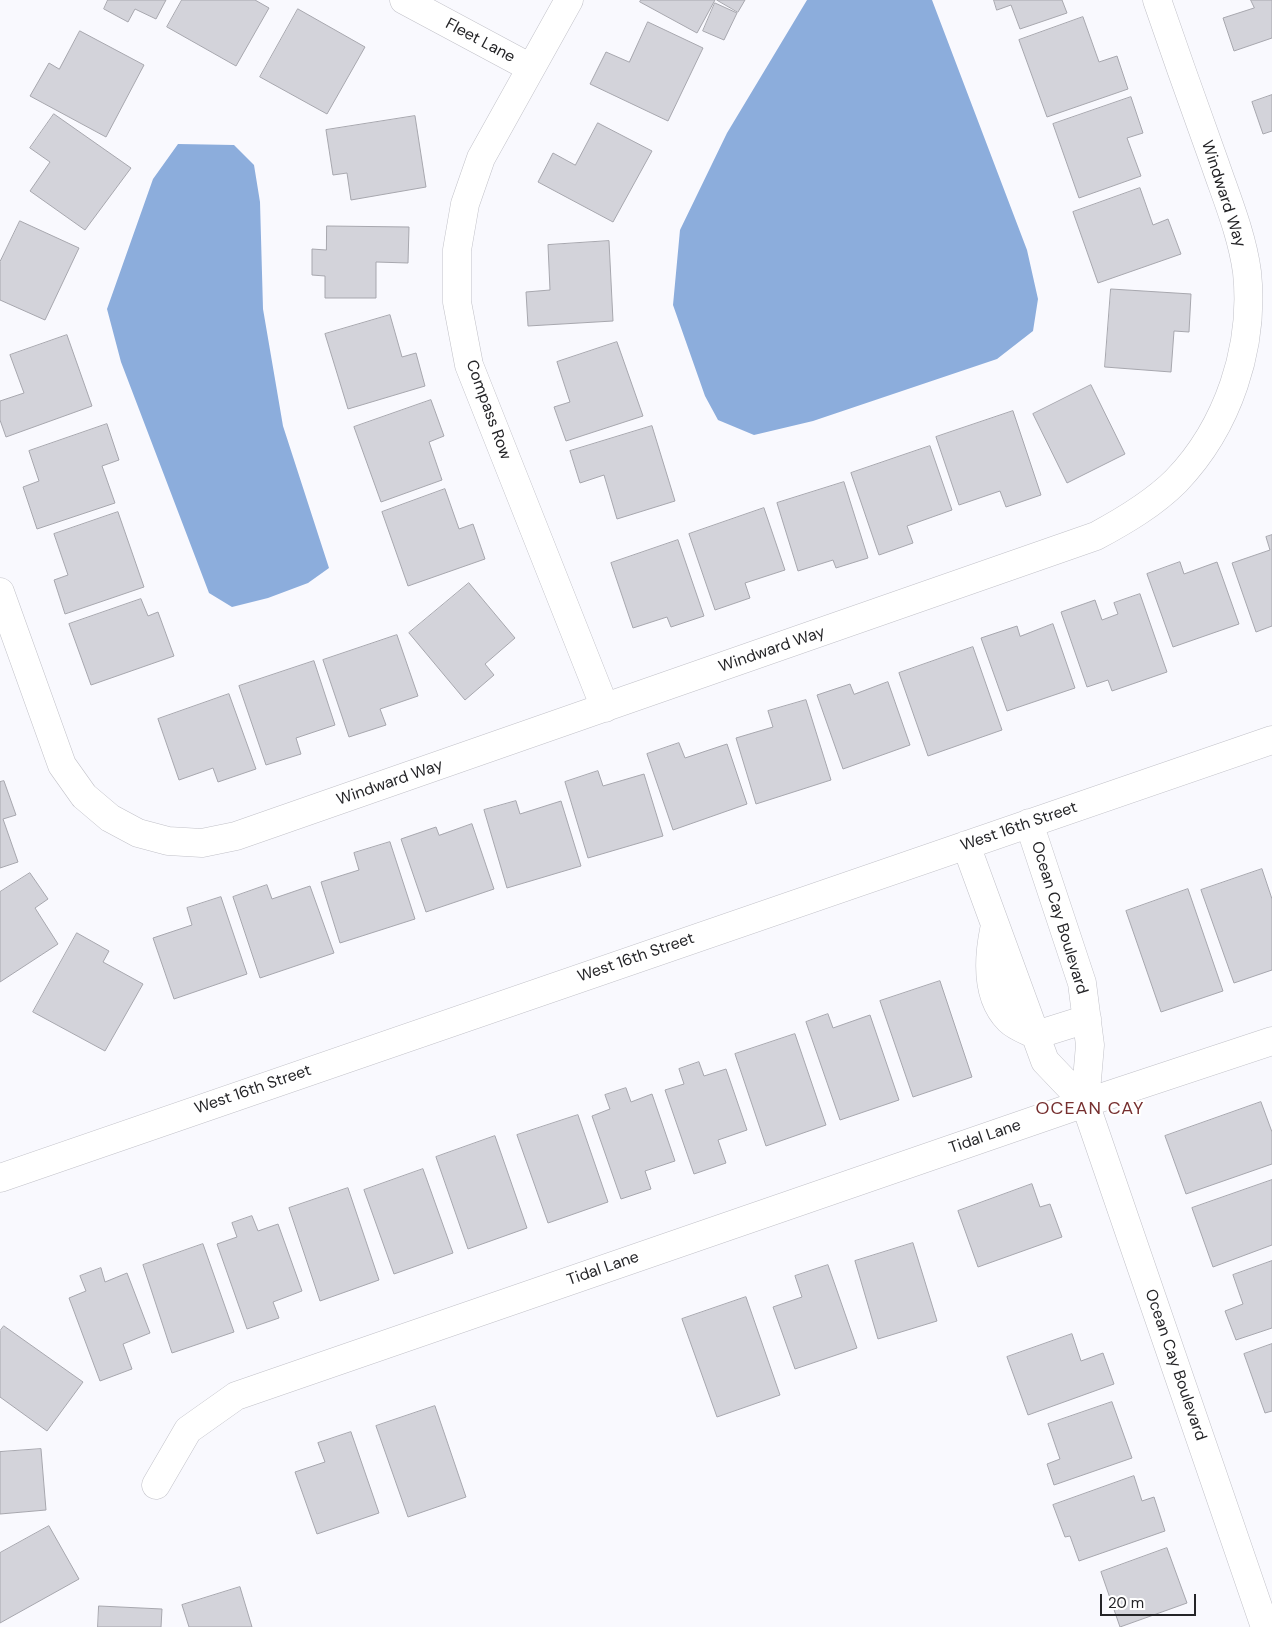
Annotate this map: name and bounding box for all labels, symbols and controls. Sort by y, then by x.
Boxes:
street label: Fleet Lane [442,15,518,67]
street label: Windward Way [1197,138,1249,250]
street label: Compass Row [461,358,515,462]
street label: Windward Way [716,623,828,677]
street label: Windward Way [334,756,446,810]
street label: West 16th Street [958,798,1080,856]
street label: Ocean Cay Boulevard [1027,839,1091,997]
street label: West 16th Street [575,929,697,987]
street label: West 16th Street [192,1061,314,1119]
district label: OCEAN CAY [1034,1098,1146,1120]
street label: Tidal Lane [947,1116,1023,1158]
street label: Tidal Lane [565,1248,641,1290]
street label: Ocean Cay Boulevard [1140,1287,1210,1443]
scale bar [1102,1584,1198,1616]
text: 20 m [1108,1593,1144,1613]

